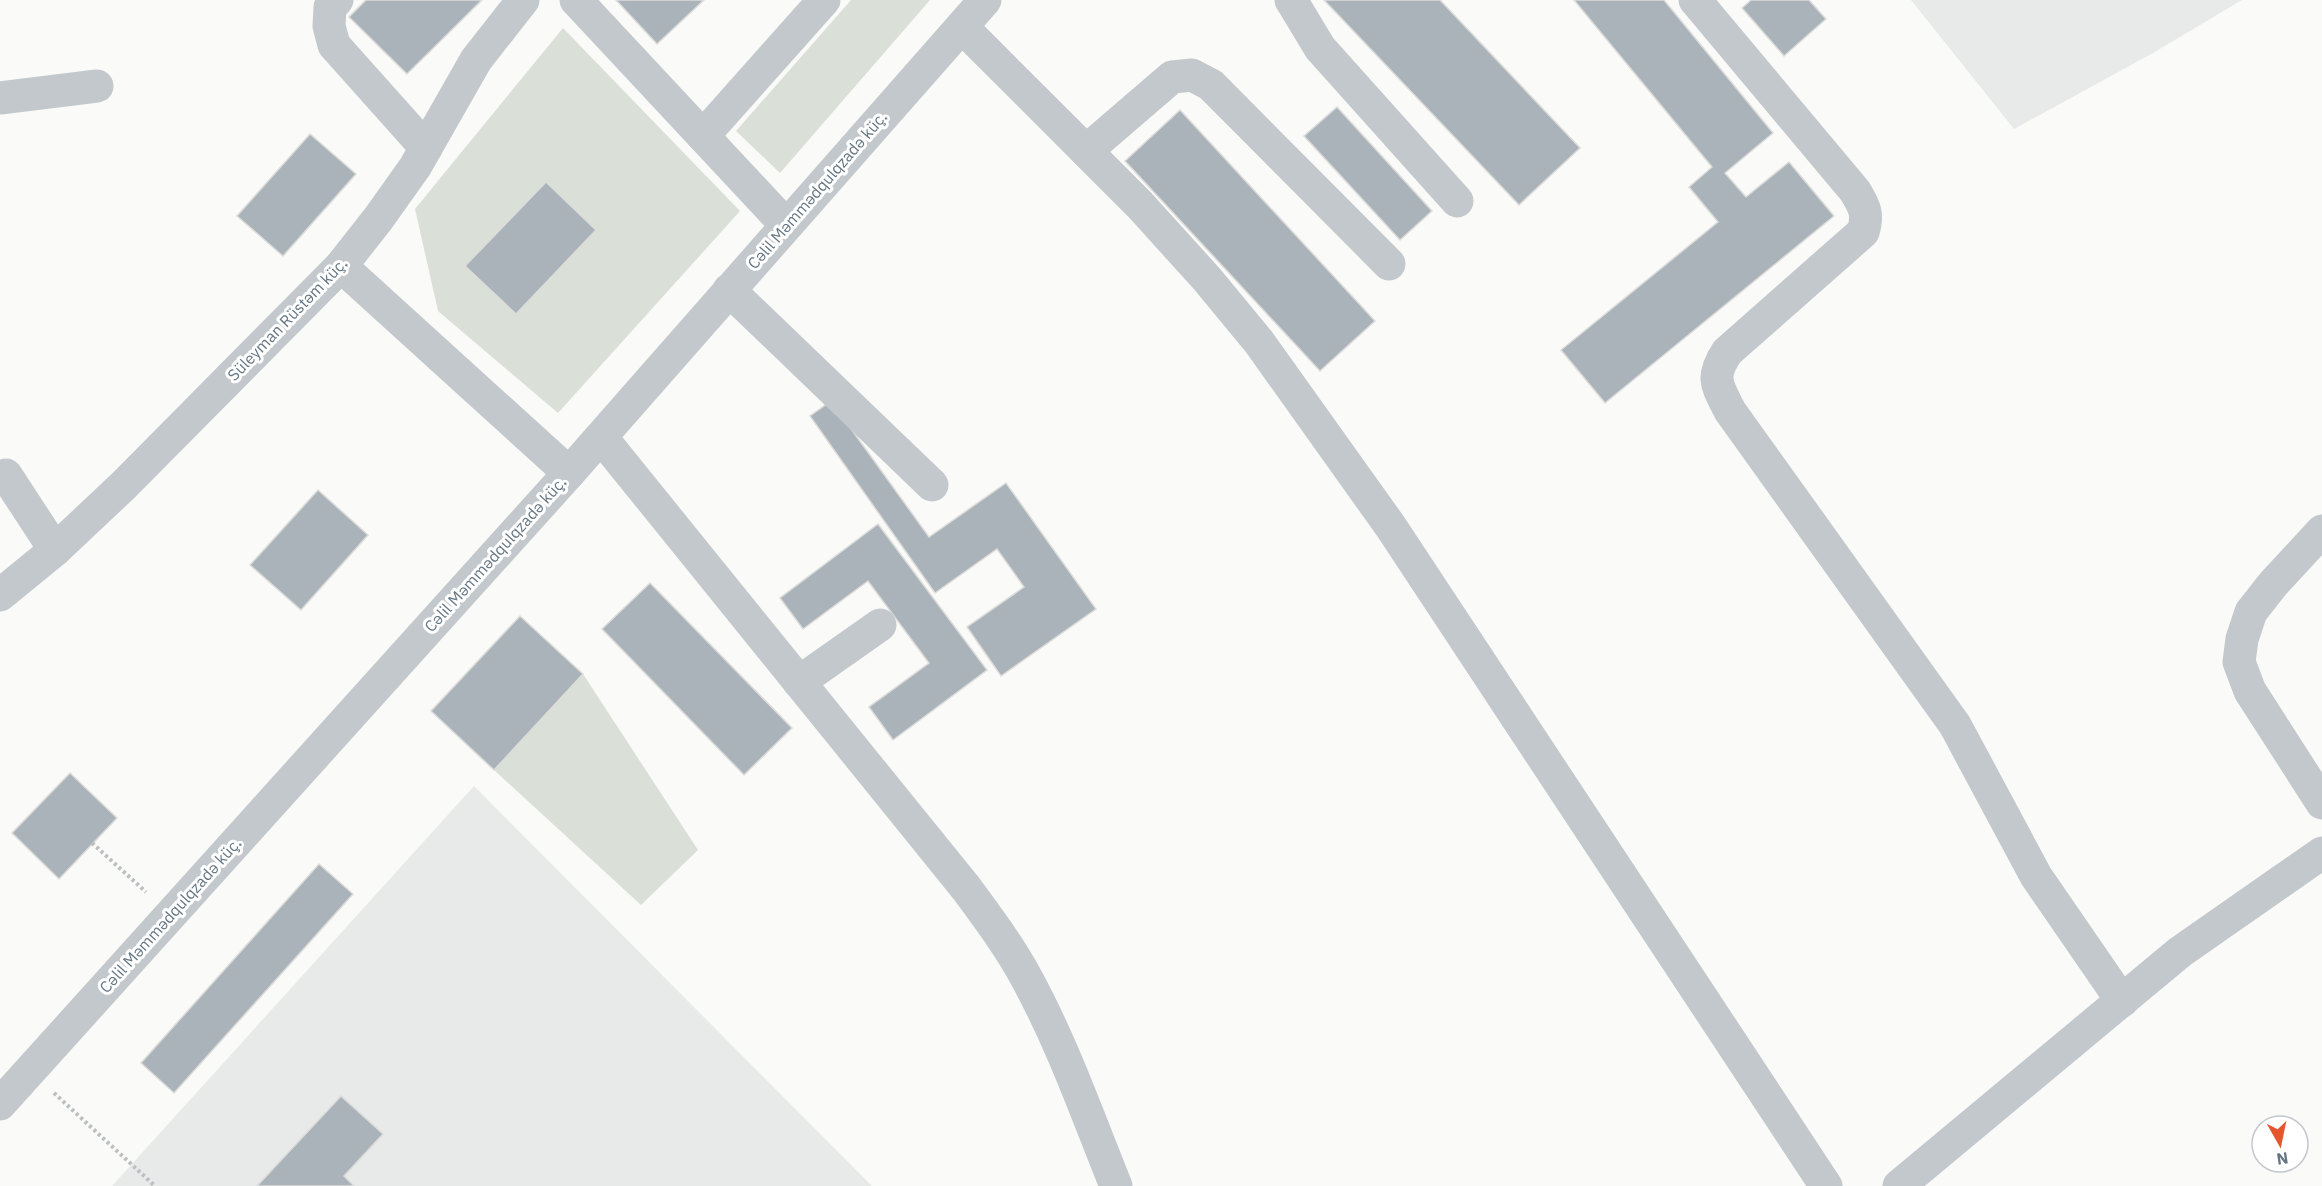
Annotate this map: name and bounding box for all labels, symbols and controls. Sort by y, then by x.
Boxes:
street label: Cəlil Məmmədqulqzadə küç. [743,107,891,273]
street label: Süleyman Rüstəm küç. [223,253,351,385]
street label: Cəlil Məmmədqulqzadə küç. [420,472,570,636]
street label: Cəlil Məmmədqulqzadə küç. [95,833,245,997]
north arrow [2250,1114,2310,1174]
text: N [2275,1148,2290,1170]

